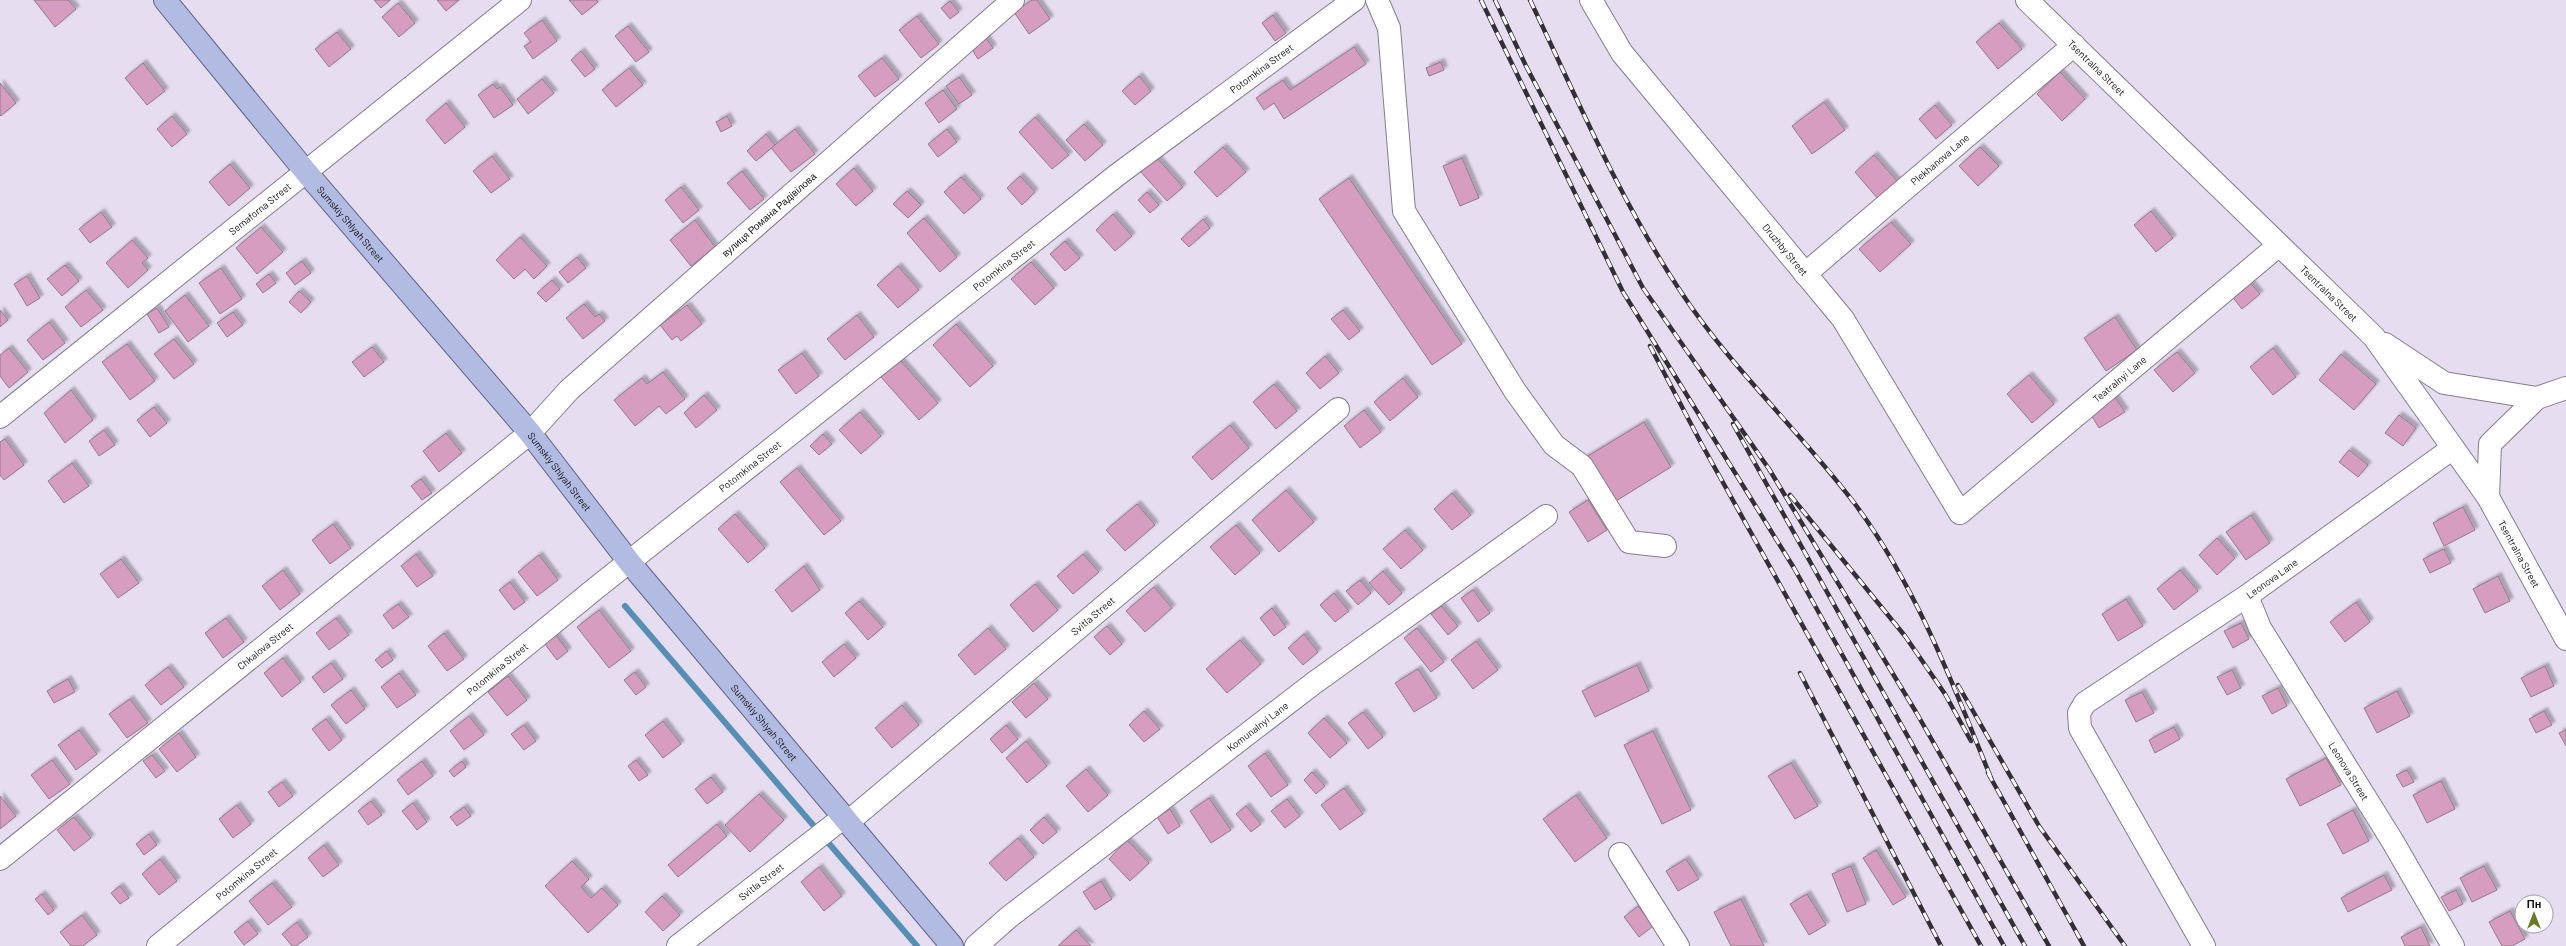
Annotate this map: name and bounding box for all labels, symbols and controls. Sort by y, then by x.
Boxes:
street label: Tsentralna Street [2065,37,2128,98]
street label: Potomkina Street [1227,41,1296,96]
street label: Plekhanova Lane [1908,131,1971,187]
street label: вулиця Романа Радівілова [719,170,819,259]
street label: Semaforna Street [226,180,294,237]
street label: Sumskiy Shlyah Street [315,184,387,265]
street label: Druzhby Street [1760,221,1811,278]
street label: Potomkina Street [970,236,1037,293]
street label: Tsentralna Street [2298,263,2360,324]
street label: Teatralnyi Lane [2090,353,2149,405]
street label: Sumskiy Shlyah Street [526,430,594,514]
street label: Potomkina Street [716,438,784,494]
street label: Tsentralna Street [2496,518,2543,590]
street label: Leonova Lane [2244,556,2300,601]
street label: Svitla Street [1068,594,1117,638]
street label: Chkalova Street [235,620,296,672]
street label: Potomkina Street [464,640,531,697]
street label: Sumskiy Shlyah Street [729,682,800,764]
street label: Komunalnyi Lane [1224,699,1290,754]
street label: Leonova Street [2326,740,2372,803]
street label: Potomkina Street [213,845,280,902]
street label: Svitla Street [736,860,786,903]
north arrow [2514,894,2554,934]
text: Пн [2527,897,2541,910]

